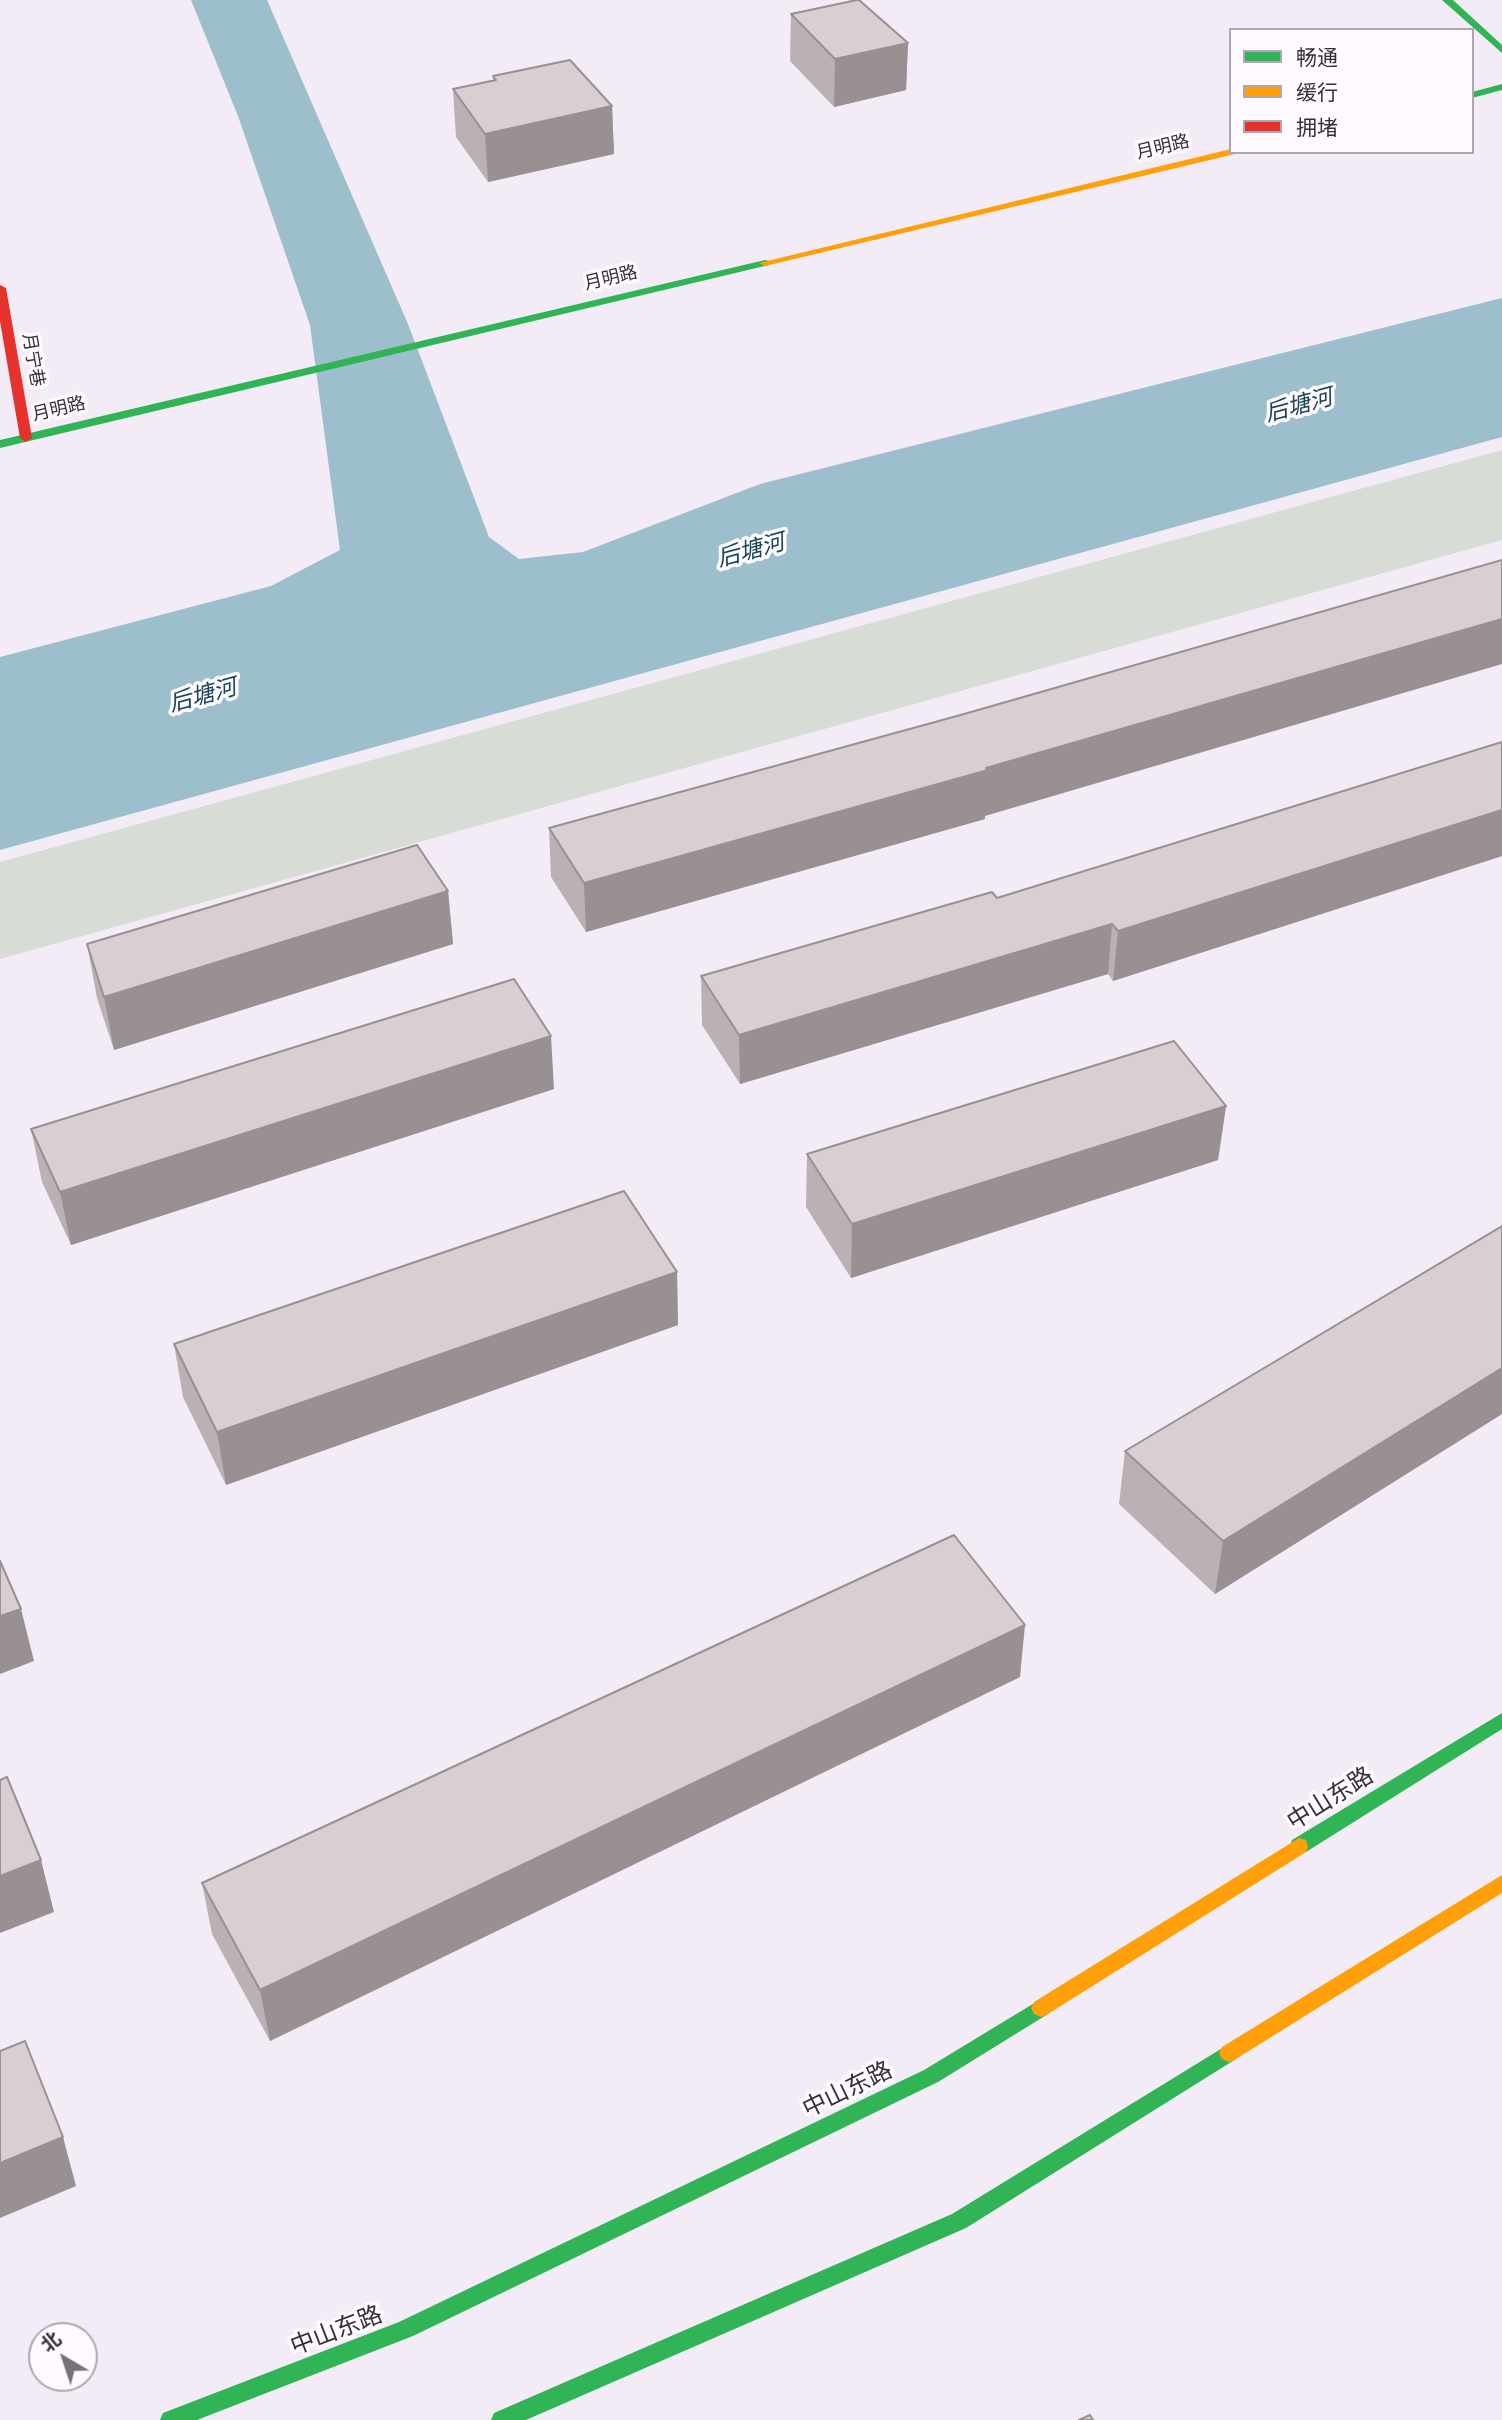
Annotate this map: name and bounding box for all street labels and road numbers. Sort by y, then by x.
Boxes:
street label: 月明路 [1134,131,1192,165]
street label: 月明路 [582,262,640,296]
street label: 月宁巷 [17,332,47,388]
street label: 月明路 [30,393,88,427]
street label: 中山东路 [1283,1762,1379,1838]
street label: 中山东路 [799,2057,897,2125]
street label: 中山东路 [287,2301,387,2363]

